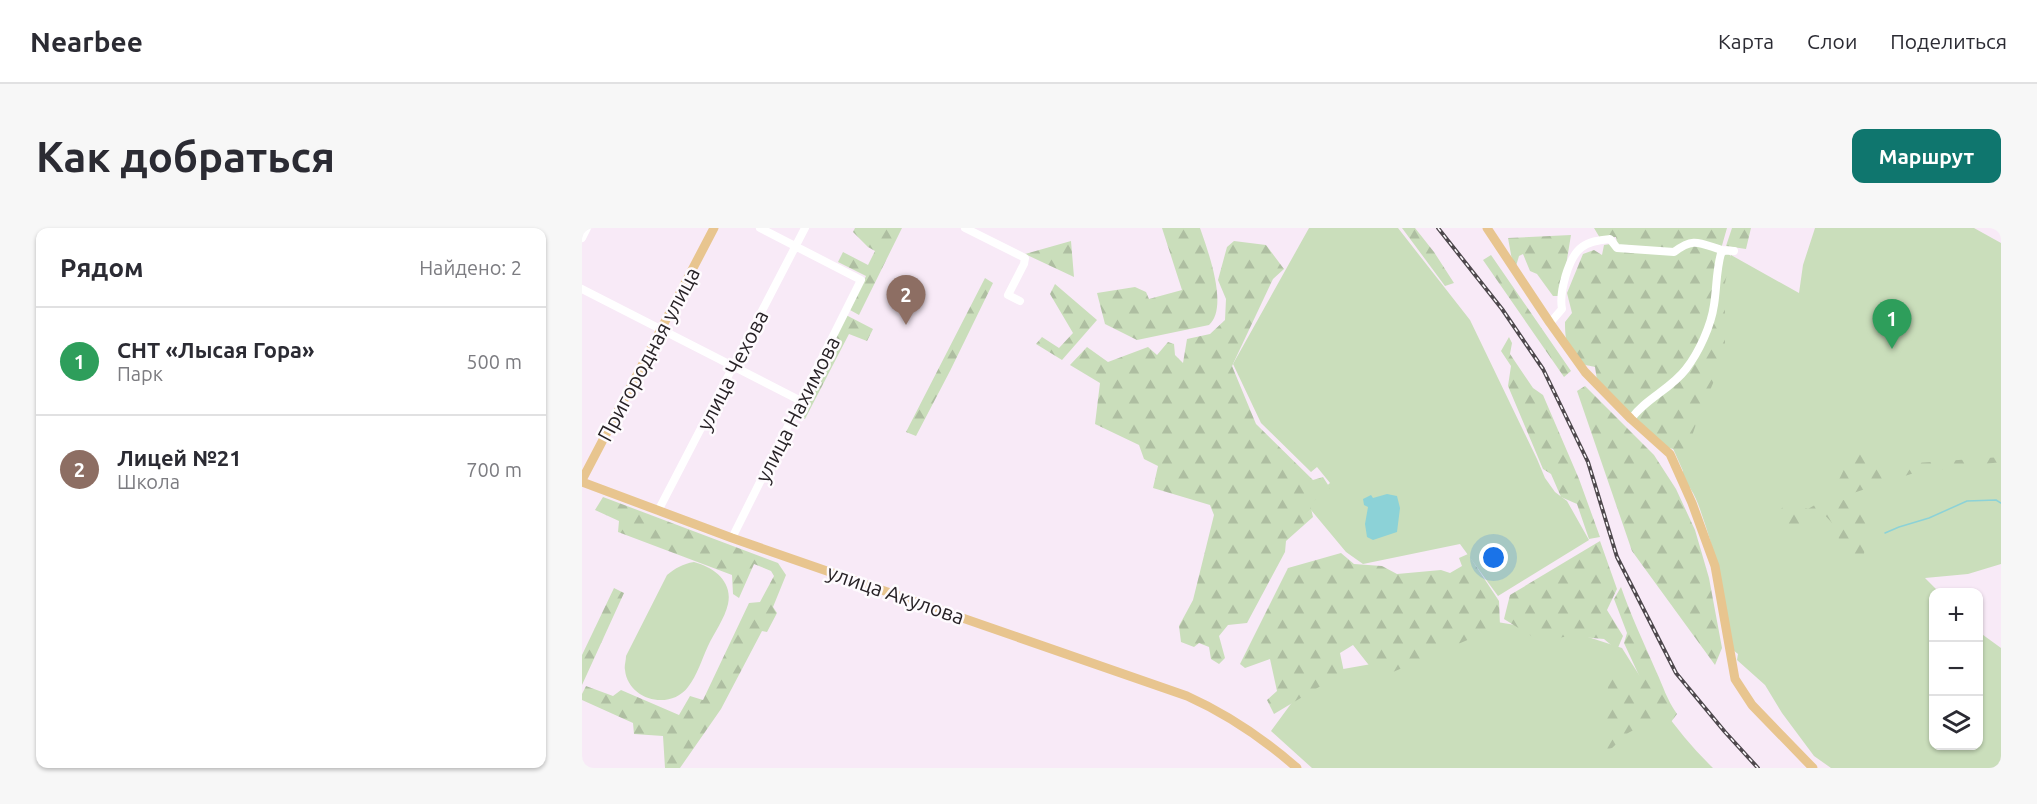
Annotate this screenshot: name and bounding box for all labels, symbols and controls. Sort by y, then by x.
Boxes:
text: Nearbee [30,26,143,57]
text: Карта [1718,29,1774,53]
text: Слои [1807,29,1857,53]
text: Поделиться [1890,29,2007,53]
button: Маршрут [1852,129,2001,183]
text: Как добраться [36,133,335,180]
text: Рядом [60,253,144,282]
text: Найдено: 2 [419,256,522,279]
street label: Пригородная улица [592,263,704,445]
pin: 2 [886,276,926,325]
pin: 1 [1872,300,1912,349]
street label: улица Чехова [691,306,773,434]
street label: улица Нахимова [750,332,844,486]
text: СНТ «Лысая Гора» [117,337,314,362]
text: 1 [74,350,85,373]
text: 500 m [466,350,522,373]
text: Парк [117,362,163,385]
text: Лицей №21 [117,445,242,470]
text: 2 [74,458,85,481]
text: 700 m [466,458,522,481]
text: Школа [117,470,180,493]
your location [1479,543,1508,572]
street label: улица Акулова [824,559,968,629]
map controls [1929,588,1983,750]
button: + [1929,588,1983,642]
button: − [1929,642,1983,696]
button: layers [1929,696,1983,750]

